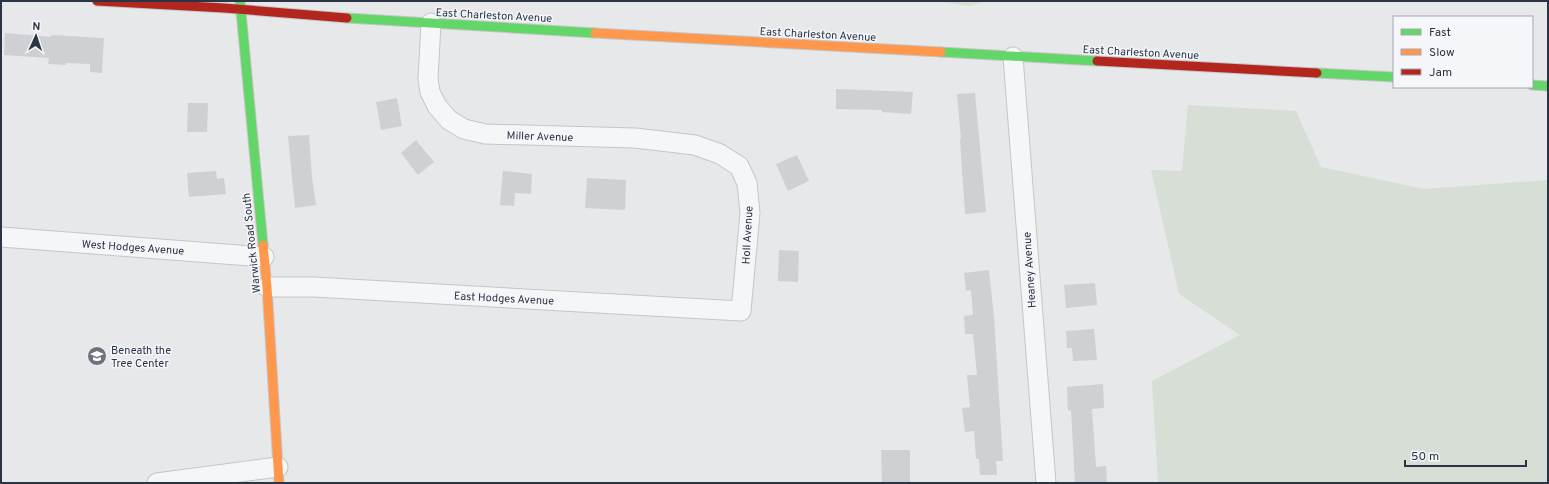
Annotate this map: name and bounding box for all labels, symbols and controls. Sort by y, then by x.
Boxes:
street label: East Charleston Avenue [435,6,553,26]
north arrow [16,16,56,56]
legend [1393,16,1533,88]
text: N [32,20,41,34]
street label: East Charleston Avenue [759,25,877,45]
text: Fast [1429,25,1451,41]
street label: East Charleston Avenue [1082,43,1200,63]
text: Slow [1429,45,1455,61]
text: Jam [1429,65,1452,81]
street label: Miller Avenue [506,129,574,145]
street label: Warwick Road South [240,192,264,294]
street label: Holl Avenue [739,205,757,265]
street label: Heaney Avenue [1020,231,1040,308]
street label: West Hodges Avenue [81,237,185,259]
street label: East Hodges Avenue [453,289,555,309]
place label: Beneath the Tree Center [111,344,171,371]
school or university icon: Beneath the Tree Center [86,345,108,367]
scale bar [1405,442,1526,468]
text: 50 m [1411,449,1439,465]

